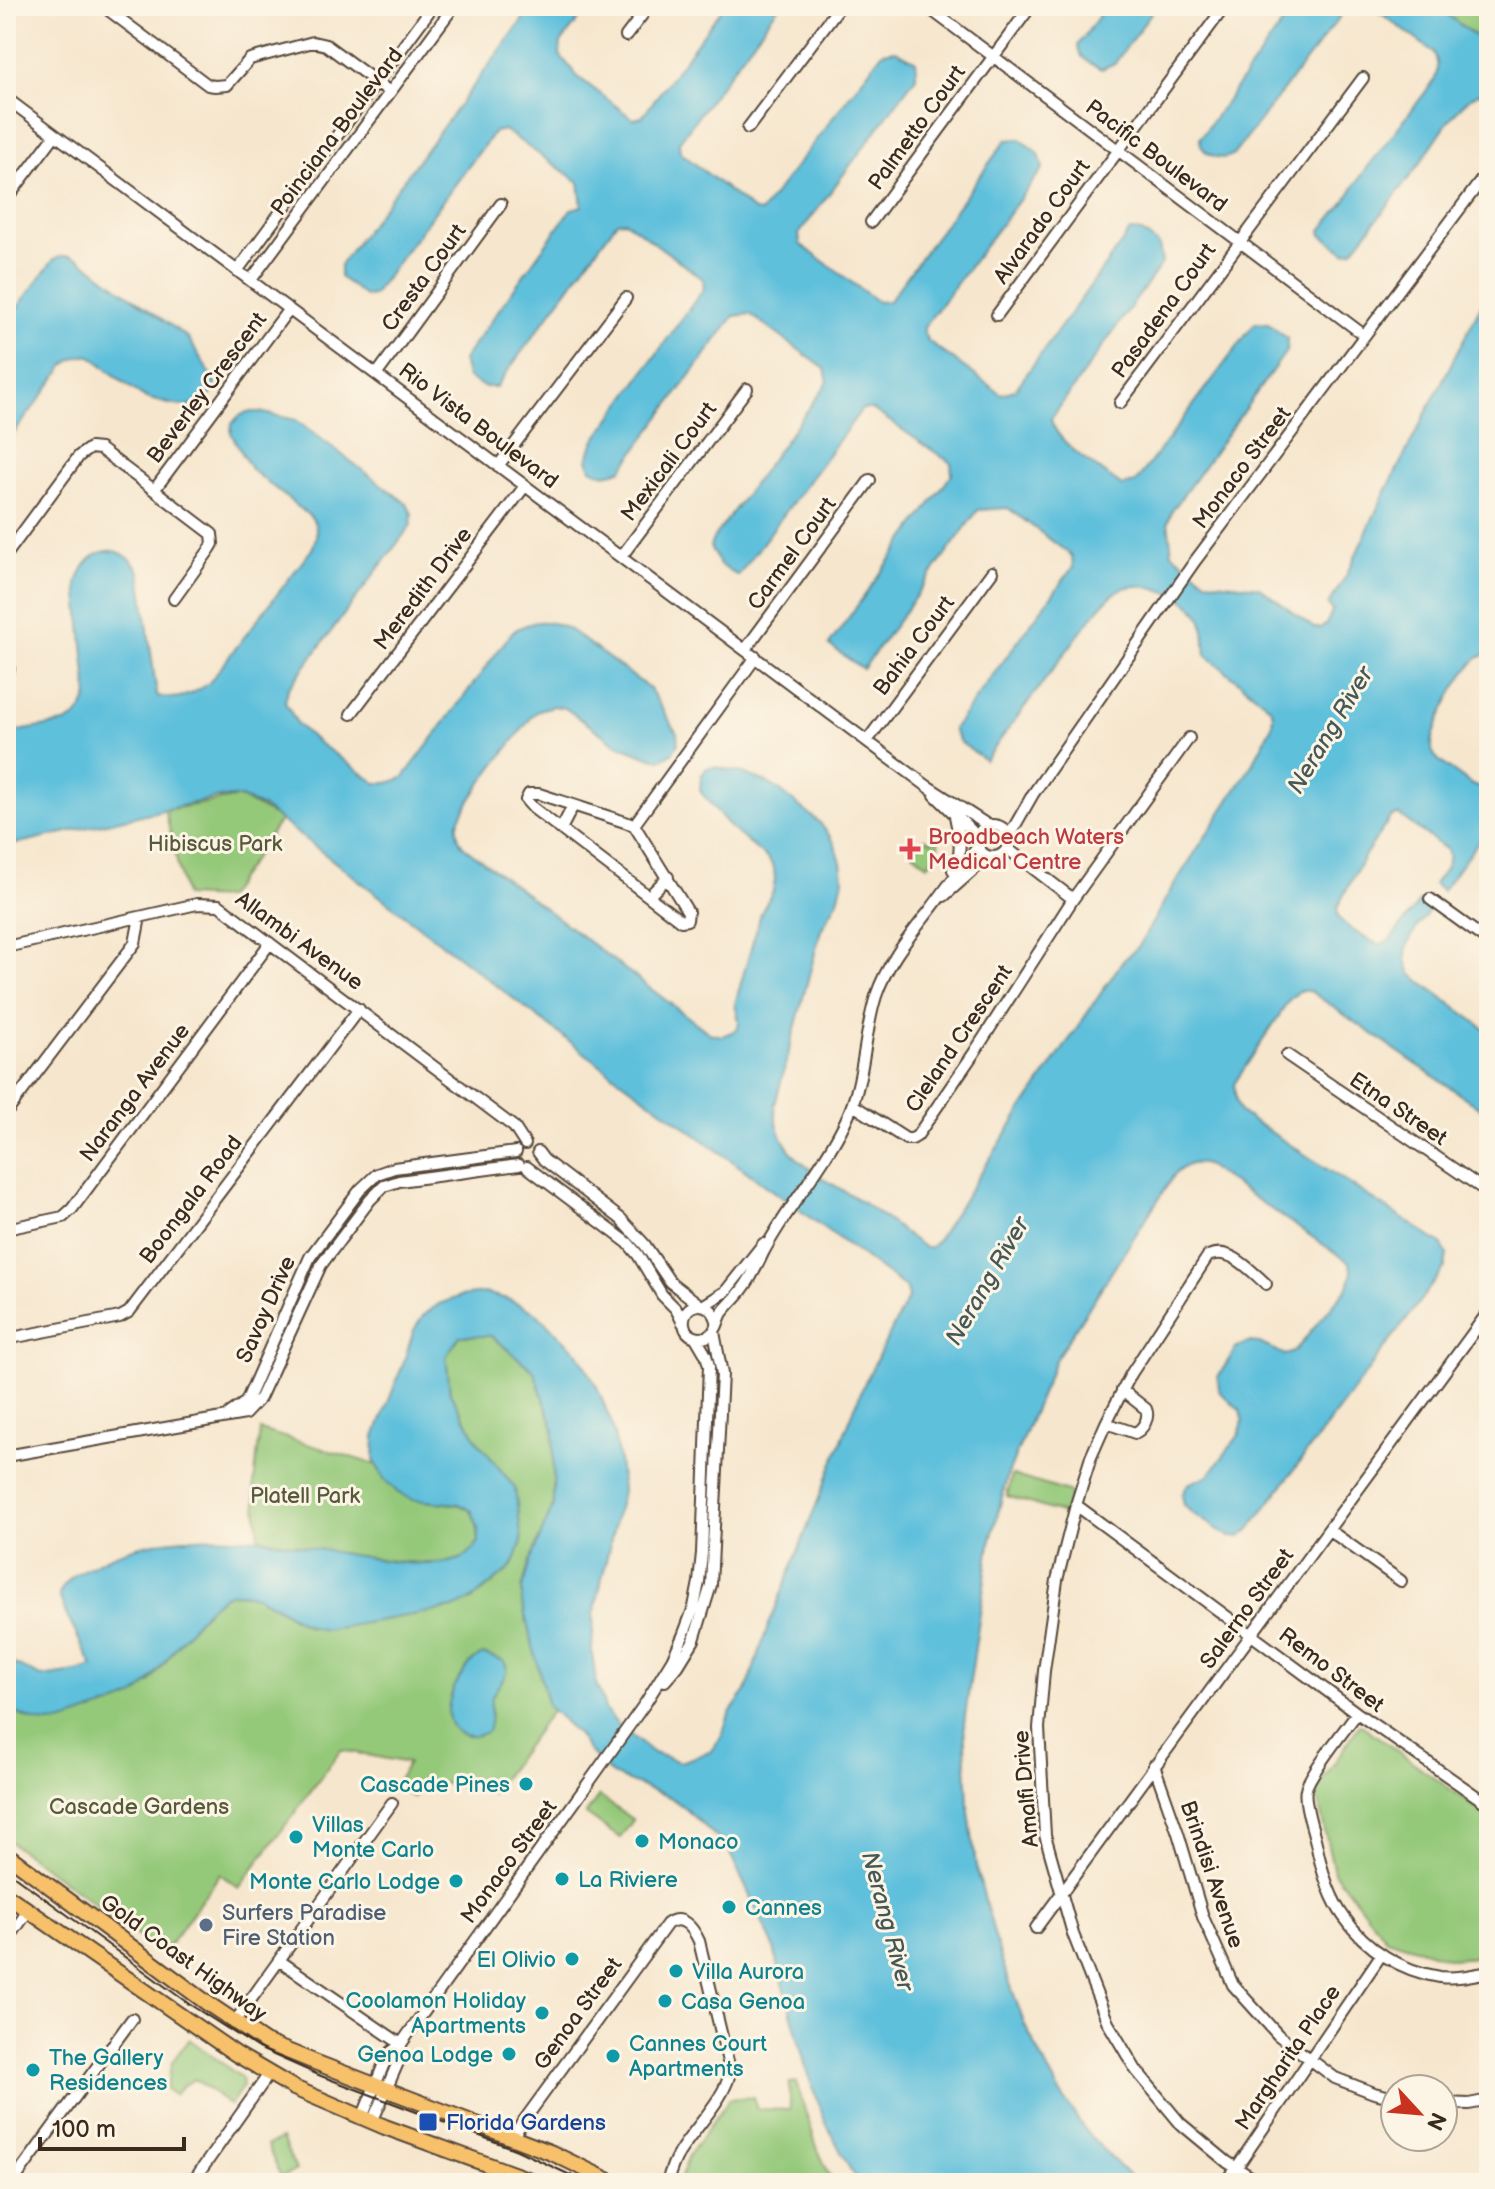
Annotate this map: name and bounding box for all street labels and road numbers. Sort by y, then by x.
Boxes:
street label: Poinciana Boulevard [265,43,409,221]
street label: Palmetto Court [863,60,972,196]
street label: Pacific Boulevard [1080,94,1232,218]
street label: Alvarado Court [988,154,1097,289]
street label: Cresta Court [376,219,473,337]
street label: Pasadena Court [1106,238,1222,384]
street label: Beverley Crescent [142,307,273,469]
street label: Rio Vista Boulevard [393,357,563,495]
street label: Mexicali Court [616,397,723,527]
street label: Monaco Street [1187,401,1297,535]
street label: Carmel Court [742,492,842,616]
street label: Meredith Drive [368,522,478,656]
street label: Bahia Court [868,590,961,701]
street label: Allambi Avenue [230,886,368,997]
street label: Cleland Crescent [900,960,1019,1118]
street label: Naranga Avenue [74,1018,196,1167]
street label: Etna Street [1344,1067,1452,1152]
street label: Boongala Road [134,1130,248,1270]
street label: Savoy Drive [231,1252,302,1367]
street label: Salerno Street [1194,1543,1300,1674]
street label: Remo Street [1273,1622,1389,1719]
street label: Amalfi Drive [1008,1729,1045,1849]
street label: Monaco Street [455,1795,563,1929]
street label: Brindisi Avenue [1174,1797,1249,1952]
street label: Gold Coast Highway [95,1889,272,2028]
street label: Genoa Street [528,1952,628,2076]
street label: Margharita Place [1230,1980,1347,2136]

